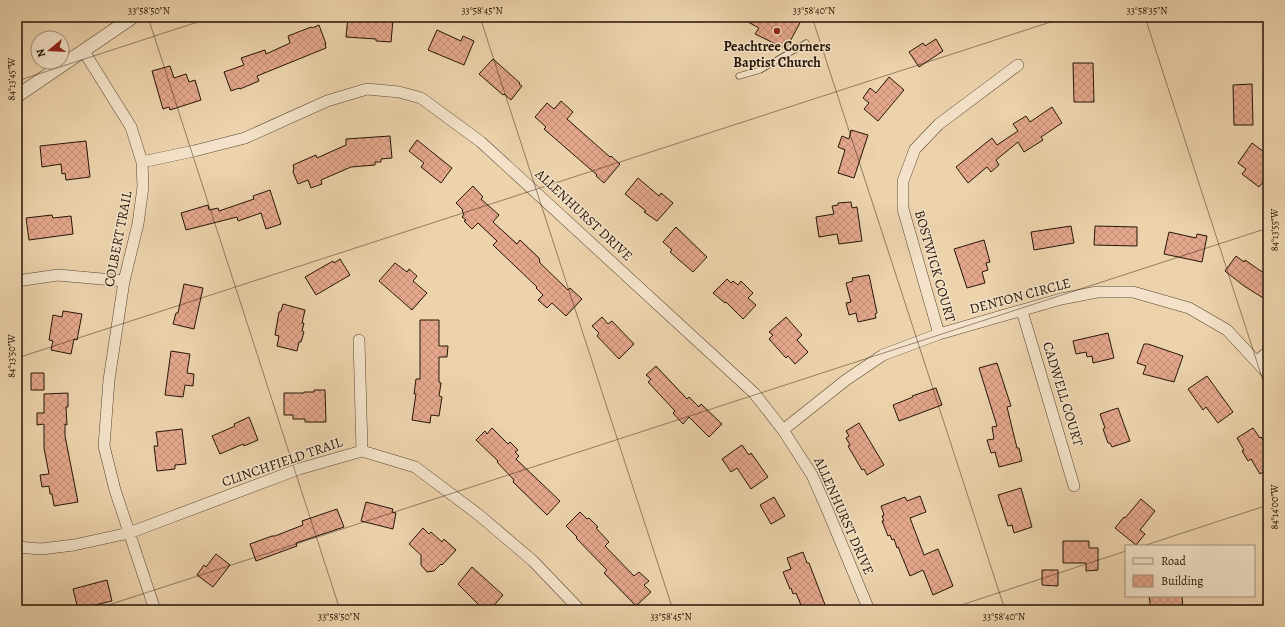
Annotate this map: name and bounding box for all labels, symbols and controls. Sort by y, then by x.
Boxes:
text: 33°58'50"N [128,4,170,17]
text: 33°58'45"N [461,4,503,17]
text: 33°58'40"N [793,4,835,17]
text: 33°58'35"N [1127,4,1167,17]
marker: Peachtree Corners Baptist Church [772,26,782,36]
north arrow [30,30,70,70]
place label: Peachtree Corners Baptist Church [723,37,831,72]
text: N [33,47,49,59]
text: 84°13'45"W [5,57,18,100]
street label: ALLENHURST DRIVE [530,164,637,265]
street label: COLBERT TRAIL [99,189,137,289]
street label: BOSTWICK COURT [910,208,960,324]
text: 84°13'55"W [1268,208,1281,251]
street label: DENTON CIRCLE [967,273,1073,319]
text: 84°13'50"W [5,333,18,378]
street label: CADWELL COURT [1038,339,1088,449]
street label: CLINCHFIELD TRAIL [219,432,346,492]
street label: ALLENHURST DRIVE [809,453,878,578]
text: 84°14'00"W [1268,484,1281,530]
legend [1125,545,1255,597]
text: Road [1161,553,1187,569]
text: Building [1161,573,1203,589]
text: 33°58'50"N [318,610,360,623]
text: 33°58'45"N [650,610,692,623]
text: 33°58'40"N [983,610,1025,623]

